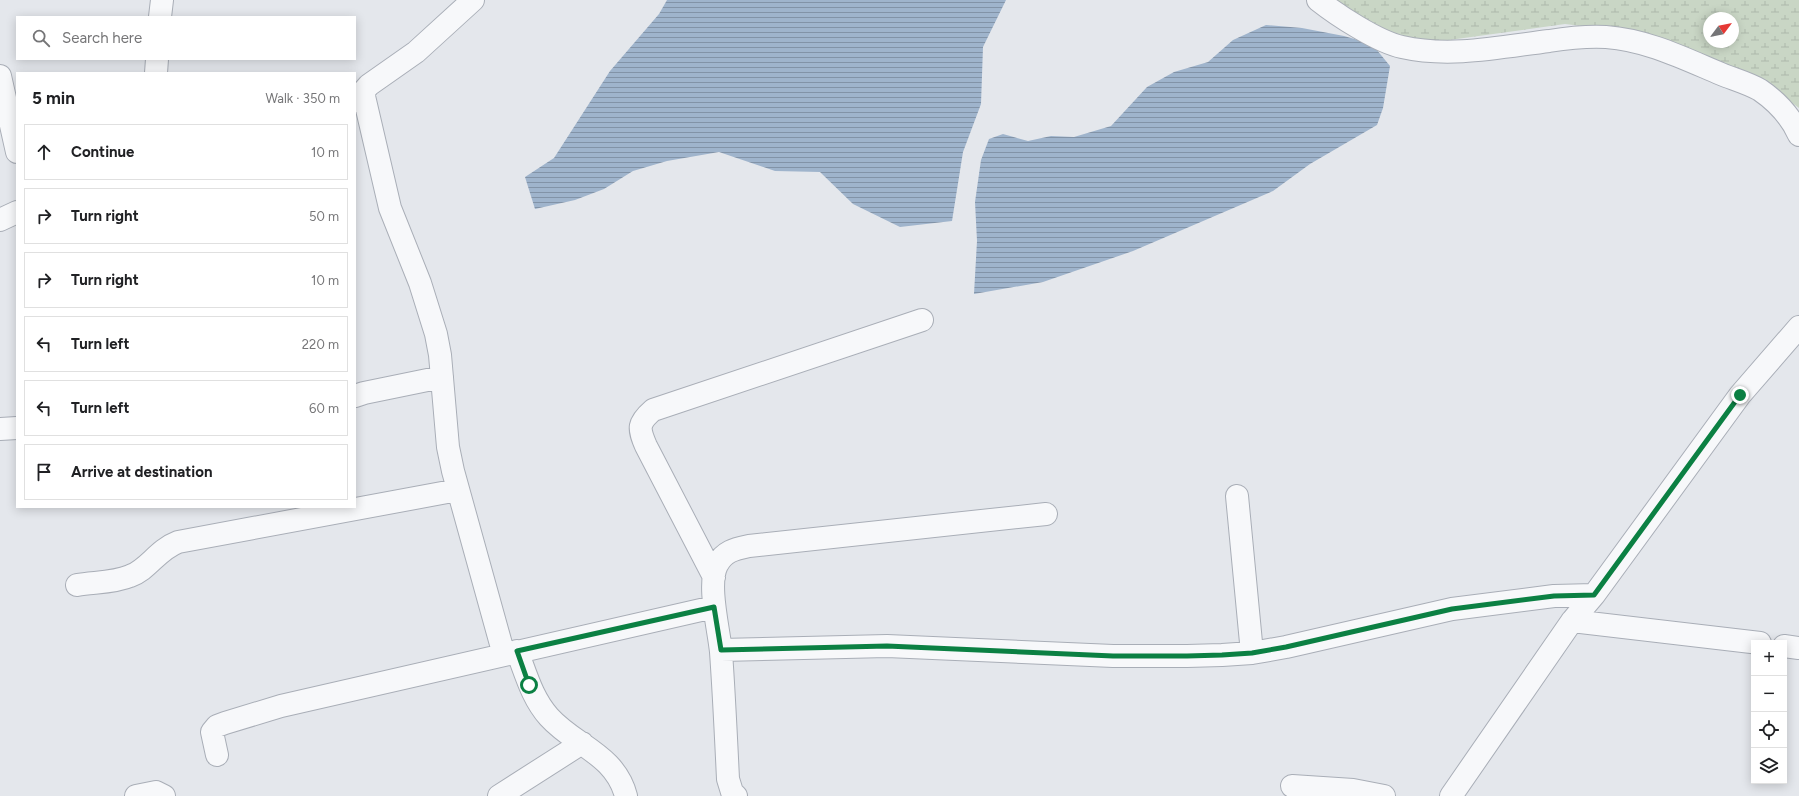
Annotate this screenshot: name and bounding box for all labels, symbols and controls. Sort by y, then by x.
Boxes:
north arrow [1703,12,1739,48]
search box [16,16,356,60]
icon: search [30,27,52,49]
text: Search here [62,29,142,47]
text: 5 min [32,88,75,108]
text: Walk · 350 m [265,91,340,106]
icon: ahead [33,141,55,163]
text: Continue [71,143,134,161]
text: 10 m [311,145,339,160]
icon: right [33,205,55,227]
text: Turn right [71,207,139,225]
text: 50 m [309,209,339,224]
icon: right [33,269,55,291]
text: Turn right [71,271,139,289]
text: 10 m [311,273,339,288]
icon: left [33,333,55,355]
text: Turn left [71,335,129,353]
text: 220 m [302,337,339,352]
route end [1731,386,1749,404]
icon: left [33,397,55,419]
text: Turn left [71,399,129,417]
text: 60 m [309,401,339,416]
icon: arrive [33,461,55,483]
text: Arrive at destination [71,463,212,481]
map controls [1751,640,1787,784]
button: + [1751,640,1787,676]
route start [520,676,538,694]
button: − [1751,676,1787,712]
button: locate [1751,712,1787,748]
button: layers [1751,748,1787,784]

